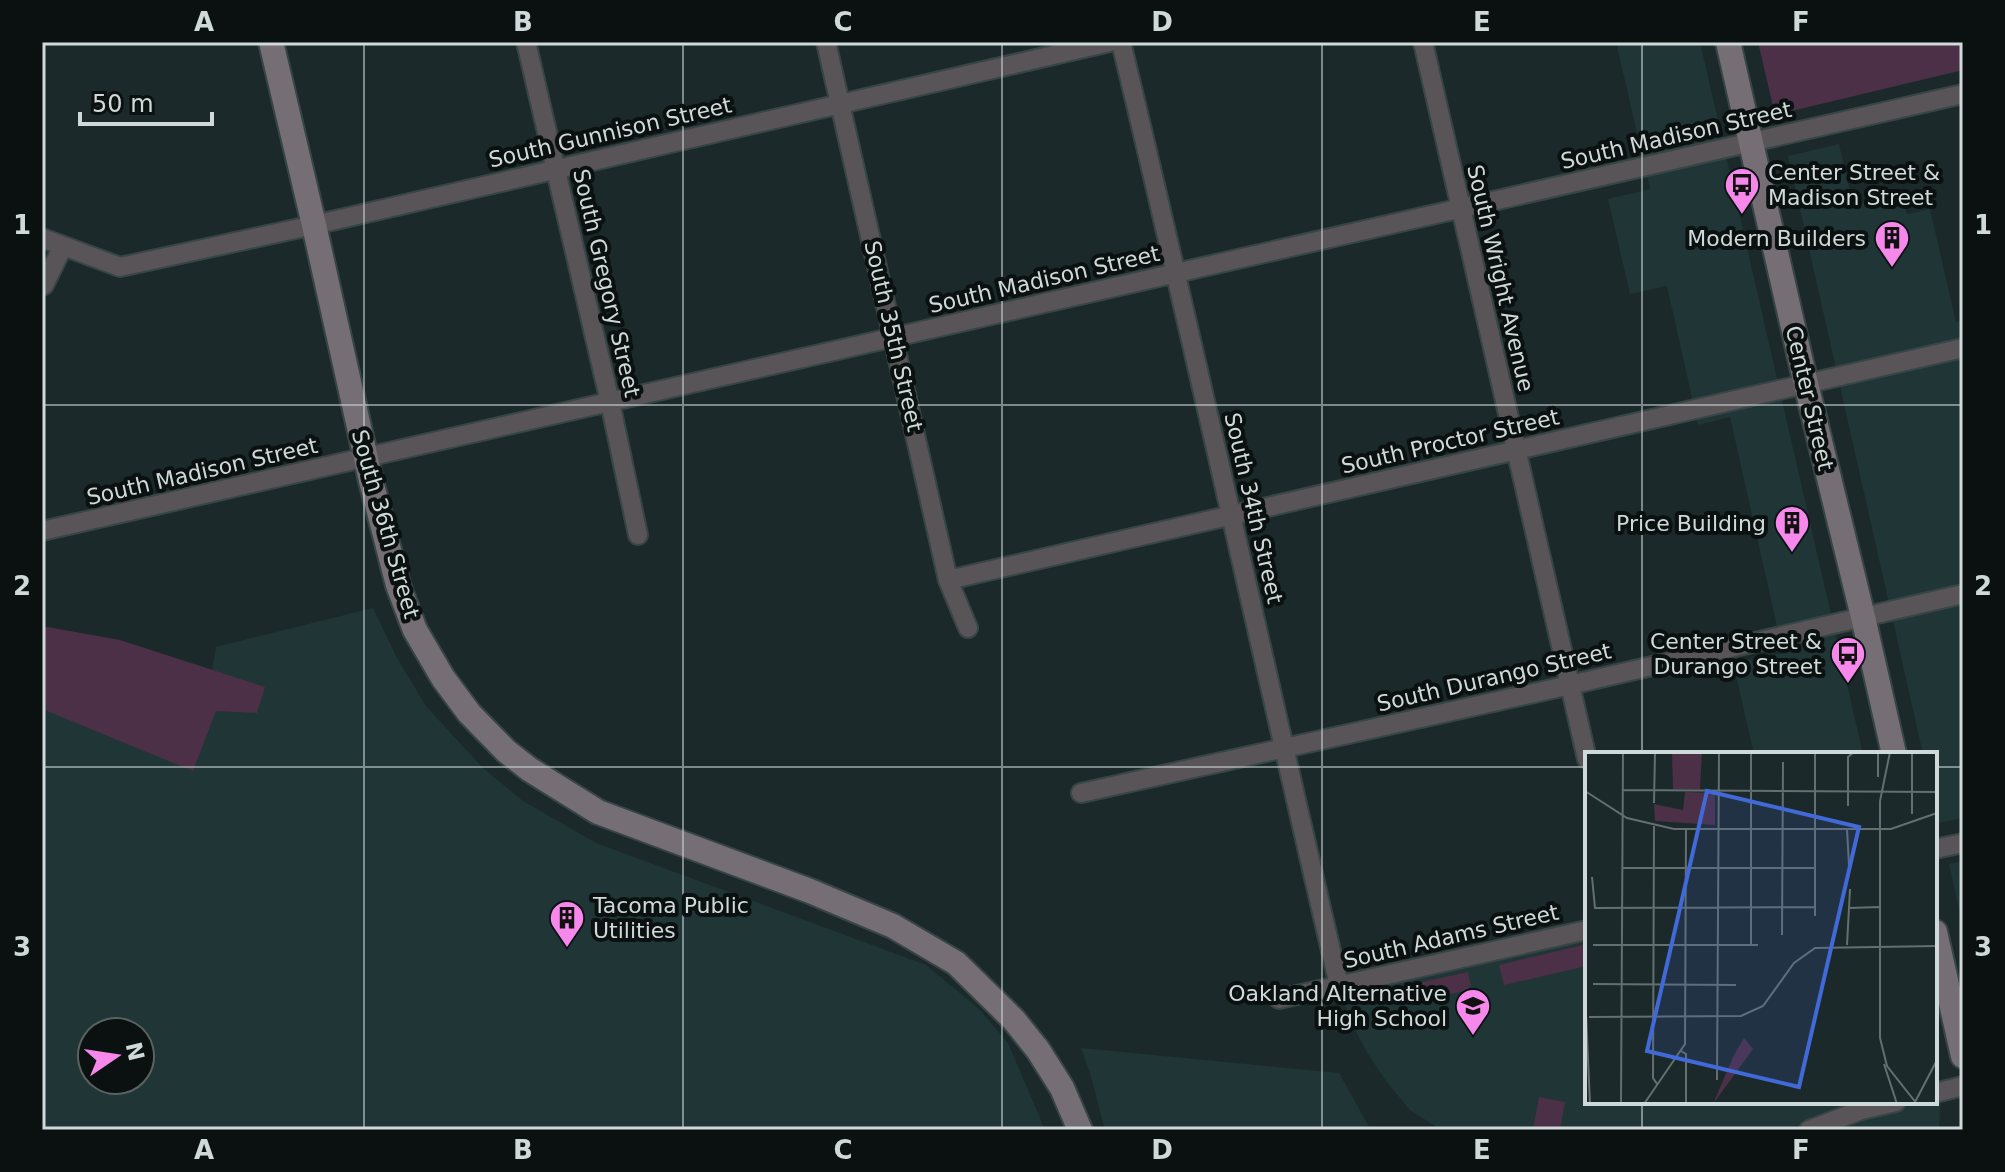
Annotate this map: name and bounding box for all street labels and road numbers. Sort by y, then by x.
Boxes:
street label: South Gunnison Street [486,92,734,173]
street label: South Madison Street [1558,97,1794,174]
street label: South Wright Avenue [1462,162,1539,394]
street label: South Gregory Street [568,167,645,400]
street label: South 35th Street [859,238,928,434]
street label: South Madison Street [926,241,1162,318]
street label: Center Street [1781,323,1838,473]
street label: South Proctor Street [1339,404,1562,479]
street label: South 34th Street [1219,410,1288,606]
street label: South 36th Street [347,427,425,622]
street label: South Madison Street [84,433,320,510]
street label: South Durango Street [1375,638,1614,717]
street label: South Adams Street [1341,900,1561,973]

